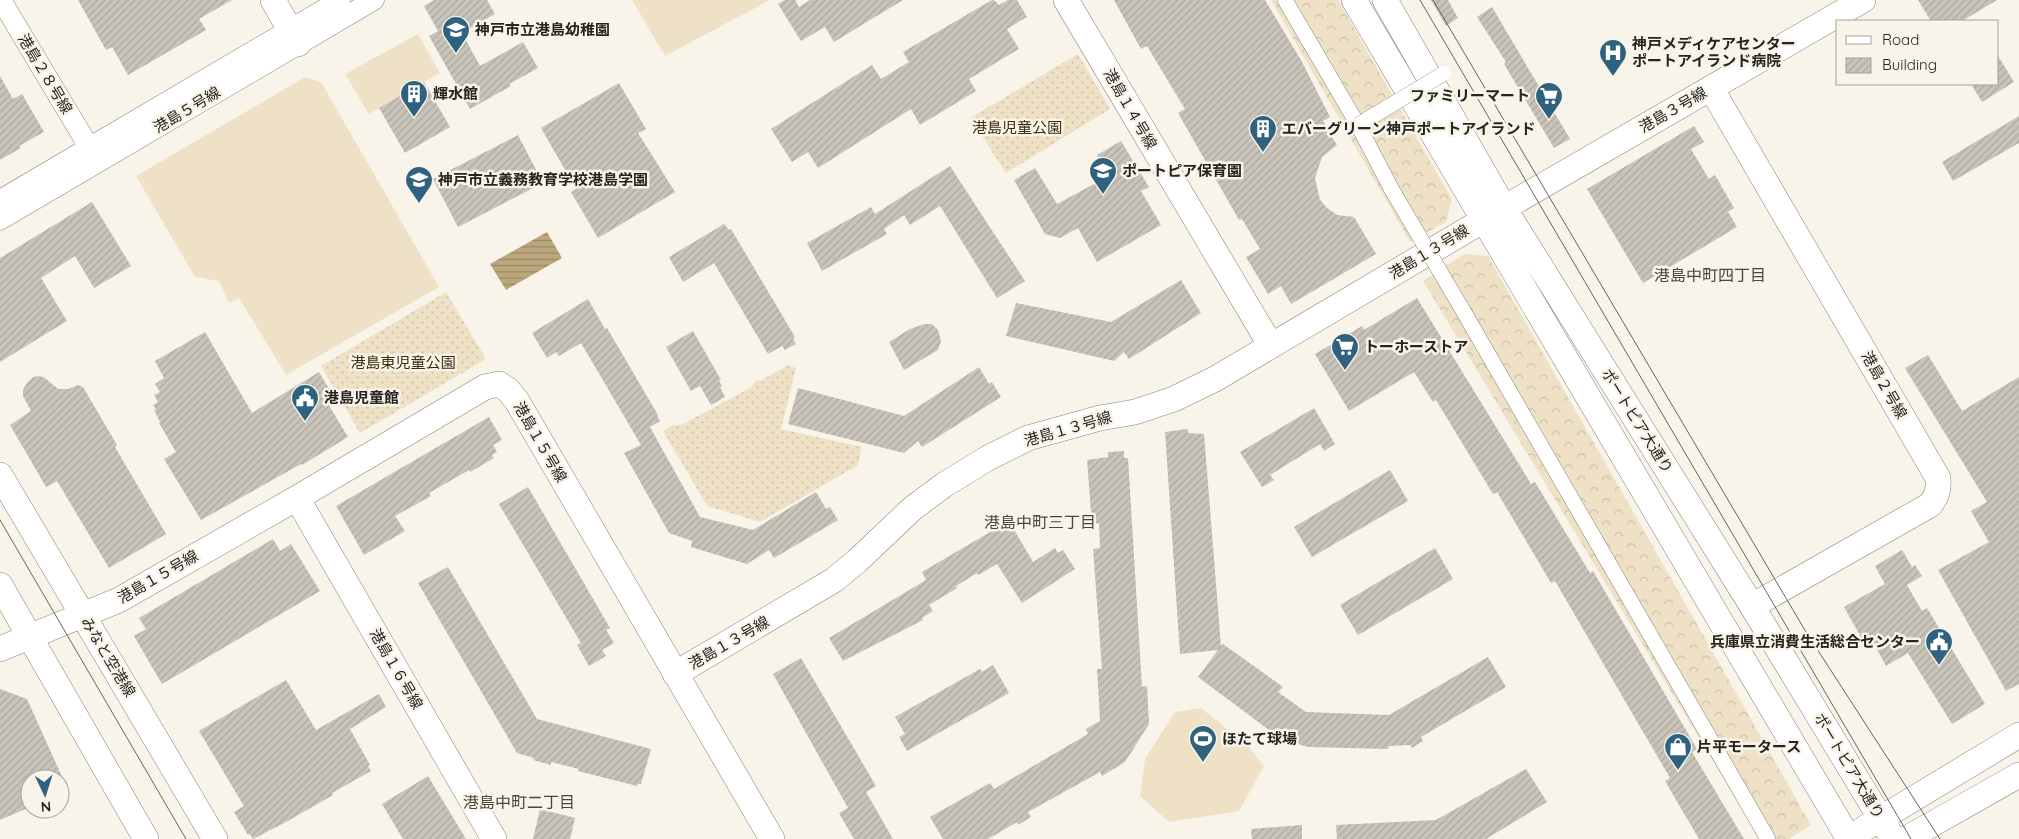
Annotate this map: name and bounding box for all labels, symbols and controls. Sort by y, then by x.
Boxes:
school or university icon: 神戸市立港島幼稚園 [441,15,471,54]
place label: 神戸市立港島幼稚園 [474,20,610,39]
legend [1836,20,1999,85]
street label: 港島２８号線 [14,30,77,117]
text: Road [1882,30,1919,49]
place label: 神戸メディケアセンター ポートアイランド病院 [1631,34,1796,70]
hospital icon: 神戸メディケアセンター ポートアイランド病院 [1598,38,1628,77]
text: Building [1882,55,1937,74]
street label: 港島１４号線 [1100,65,1161,152]
building icon: 輝水館 [399,79,429,118]
supermarket icon: ファミリーマート [1534,81,1564,120]
street label: 港島５号線 [150,82,224,137]
street label: 港島３号線 [1636,83,1710,137]
place label: 輝水館 [433,84,478,103]
place label: ファミリーマート [1410,86,1530,105]
building icon: エバーグリーン神戸ポートアイランド [1248,114,1278,153]
park label: 港島児童公園 [972,118,1062,137]
place label: エバーグリーン神戸ポートアイランド [1282,119,1536,138]
school or university icon: ポートピア保育園 [1088,156,1118,195]
place label: ポートピア保育園 [1122,161,1242,180]
school or university icon: 神戸市立義務教育学校港島学園 [404,165,434,204]
place label: 神戸市立義務教育学校港島学園 [437,170,648,189]
street label: 港島１３号線 [1385,220,1472,283]
district label: 港島中町四丁目 [1654,265,1766,285]
supermarket icon: トーホーストア [1330,332,1360,371]
place label: トーホーストア [1364,337,1468,356]
street label: 港島２号線 [1857,348,1911,422]
park label: 港島東児童公園 [350,353,456,372]
street label: ポートピア大通り [1598,365,1677,477]
public building icon: 港島児童館 [290,383,320,422]
place label: 港島児童館 [324,388,399,407]
street label: 港島１５号線 [510,398,571,485]
street label: 港島１３号線 [1022,407,1114,450]
district label: 港島中町三丁目 [984,512,1096,532]
street label: 港島１５号線 [114,546,201,607]
street label: 港島１３号線 [685,612,772,673]
street label: みなと空港線 [77,613,140,700]
street label: 港島１６号線 [366,625,427,712]
public building icon: 兵庫県立消費生活総合センター [1924,627,1954,666]
place label: 兵庫県立消費生活総合センター [1710,632,1920,651]
street label: ポートピア大通り [1810,709,1888,822]
sports icon: ほたて球場 [1188,724,1218,763]
place label: ほたて球場 [1222,729,1297,748]
shop icon: 片平モータース [1663,732,1693,771]
place label: 片平モータース [1697,737,1801,756]
north arrow [20,769,70,819]
district label: 港島中町二丁目 [463,792,575,812]
text: N [40,798,52,816]

